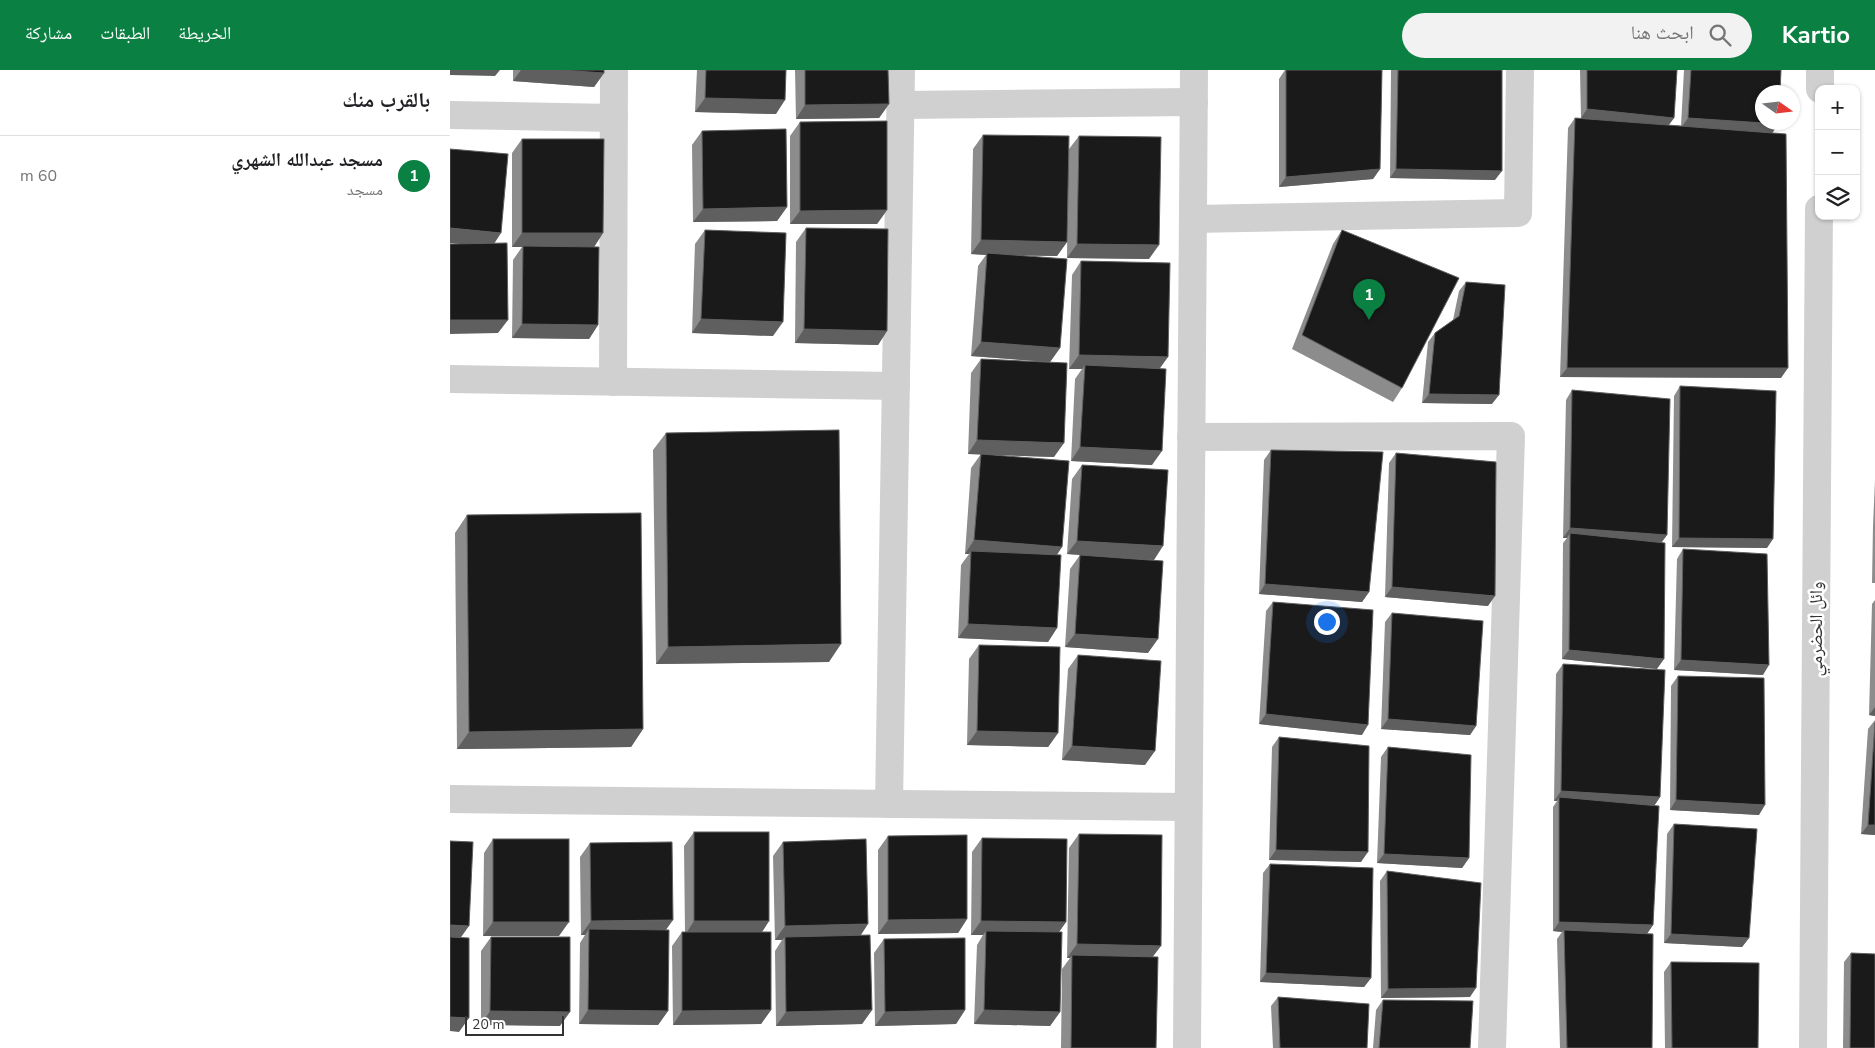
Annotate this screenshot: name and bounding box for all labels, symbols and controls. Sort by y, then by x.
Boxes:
search box [1402,13,1752,58]
text: Kartio [1782,19,1850,51]
text: ابحث هنا [1631,20,1694,46]
text: مشاركة [25,21,72,45]
text: الطبقات [100,21,150,45]
text: الخريطة [178,21,231,45]
icon: search [1706,21,1734,49]
north arrow [1755,85,1800,130]
map controls [1815,85,1860,220]
button: + [1815,85,1860,130]
text: بالقرب منك [342,86,430,114]
button: − [1815,130,1860,175]
text: مسجد عبدالله الشهري [231,147,383,173]
text: 60 m [20,165,57,187]
text: 1 [409,165,419,187]
button: layers [1815,175,1860,220]
text: مسجد [347,179,383,201]
pin: 1 [1353,279,1385,320]
street label: وائل الحضرمي [1804,582,1831,676]
your location [1314,609,1340,635]
scale bar [465,1013,564,1036]
text: 20 m [472,1015,504,1034]

